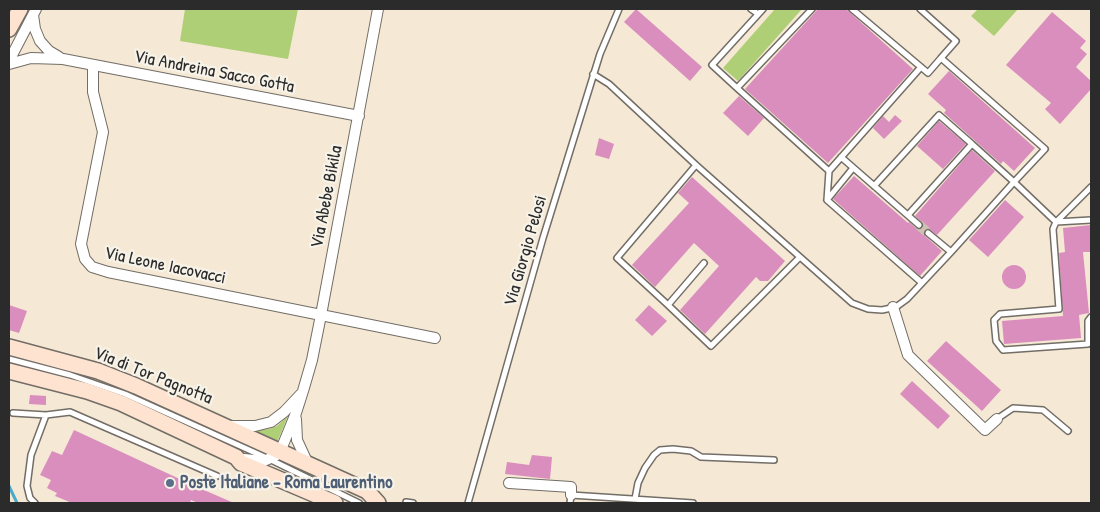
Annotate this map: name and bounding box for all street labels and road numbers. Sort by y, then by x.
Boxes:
street label: Via Andreina Sacco Gotta [132,46,296,98]
street label: Via Abebe Bikila [306,144,348,250]
street label: Via Giorgio Pelosi [500,193,552,309]
street label: Via Leone Iacovacci [102,243,228,289]
street label: Via di Tor Pagnotta [91,342,215,410]

